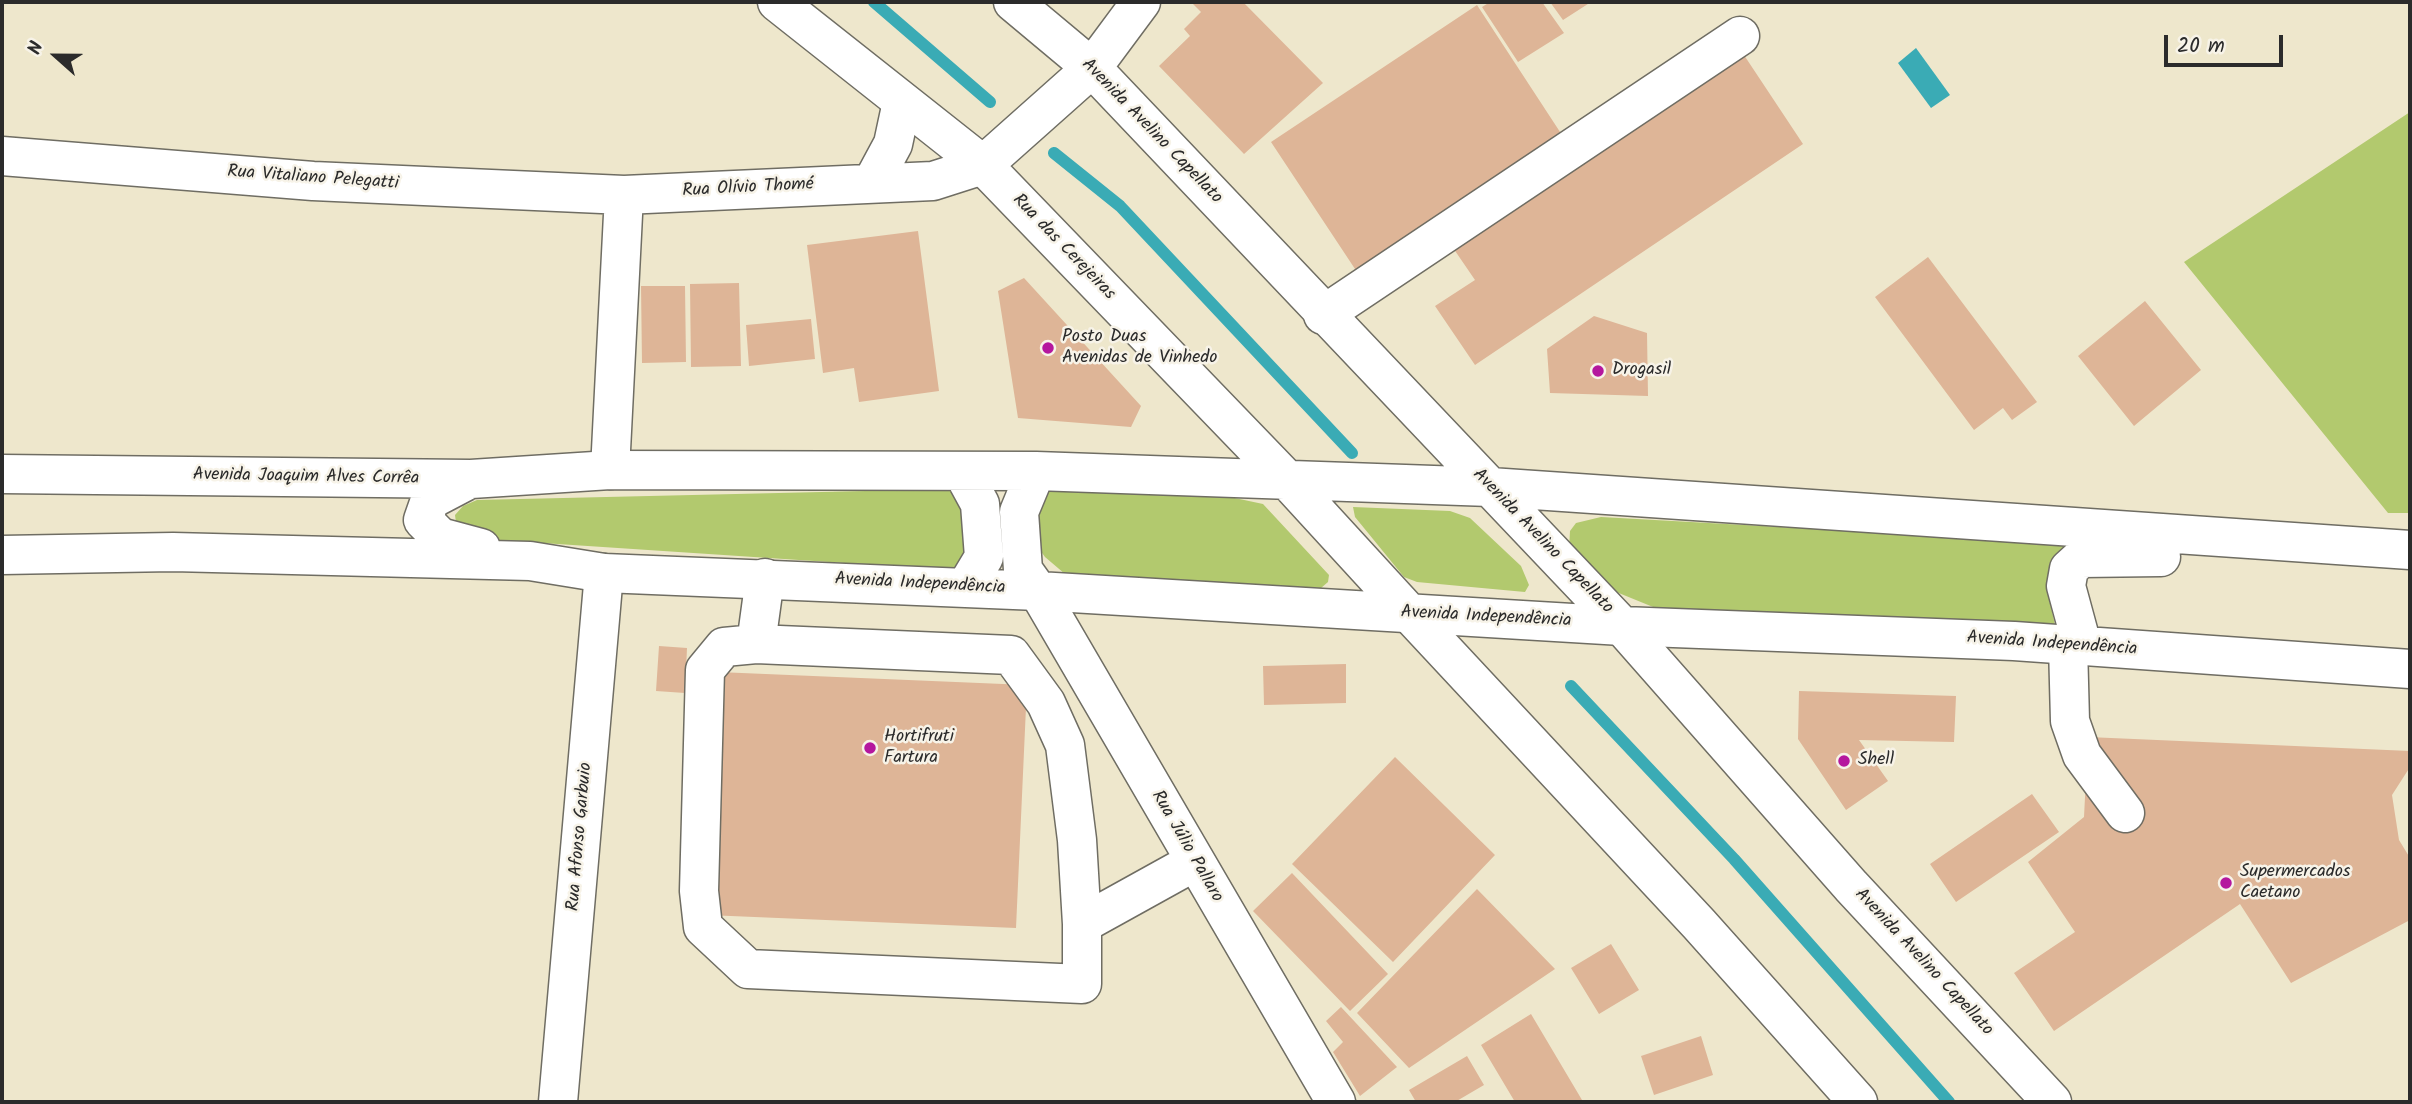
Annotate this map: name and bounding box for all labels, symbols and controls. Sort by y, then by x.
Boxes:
north arrow [21,21,91,91]
scale bar [2167,21,2286,65]
text: 20 m [2177,30,2225,63]
text: N [20,37,53,59]
street label: Avenida Avelino Capellato [1076,55,1226,209]
street label: Rua Vitaliano Pelegatti [227,162,399,196]
street label: Rua Olívio Thomé [682,175,814,203]
street label: Rua das Cerejeiras [1007,190,1119,306]
place label: Posto Duas Avenidas de Vinhedo [1062,327,1217,370]
marker: Posto Duas Avenidas de Vinhedo [1040,340,1056,356]
place label: Drogasil [1612,360,1671,382]
marker: Drogasil [1590,363,1606,379]
street label: Avenida Joaquim Alves Corrêa [193,465,419,491]
street label: Avenida Avelino Capellato [1467,465,1617,619]
street label: Avenida Independência [834,570,1006,600]
street label: Avenida Independência [1400,603,1572,633]
street label: Avenida Independência [1966,628,2138,662]
place label: Hortifruti Fartura [884,727,954,770]
marker: Hortifruti Fartura [862,740,878,756]
place label: Shell [1858,750,1894,772]
marker: Shell [1836,753,1852,769]
street label: Rua Afonso Garbuio [564,762,598,912]
street label: Rua Júlio Pallaro [1145,787,1227,907]
place label: Supermercados Caetano [2240,862,2351,904]
marker: Supermercados Caetano [2218,875,2234,891]
street label: Avenida Avelino Capellato [1849,885,1997,1041]

